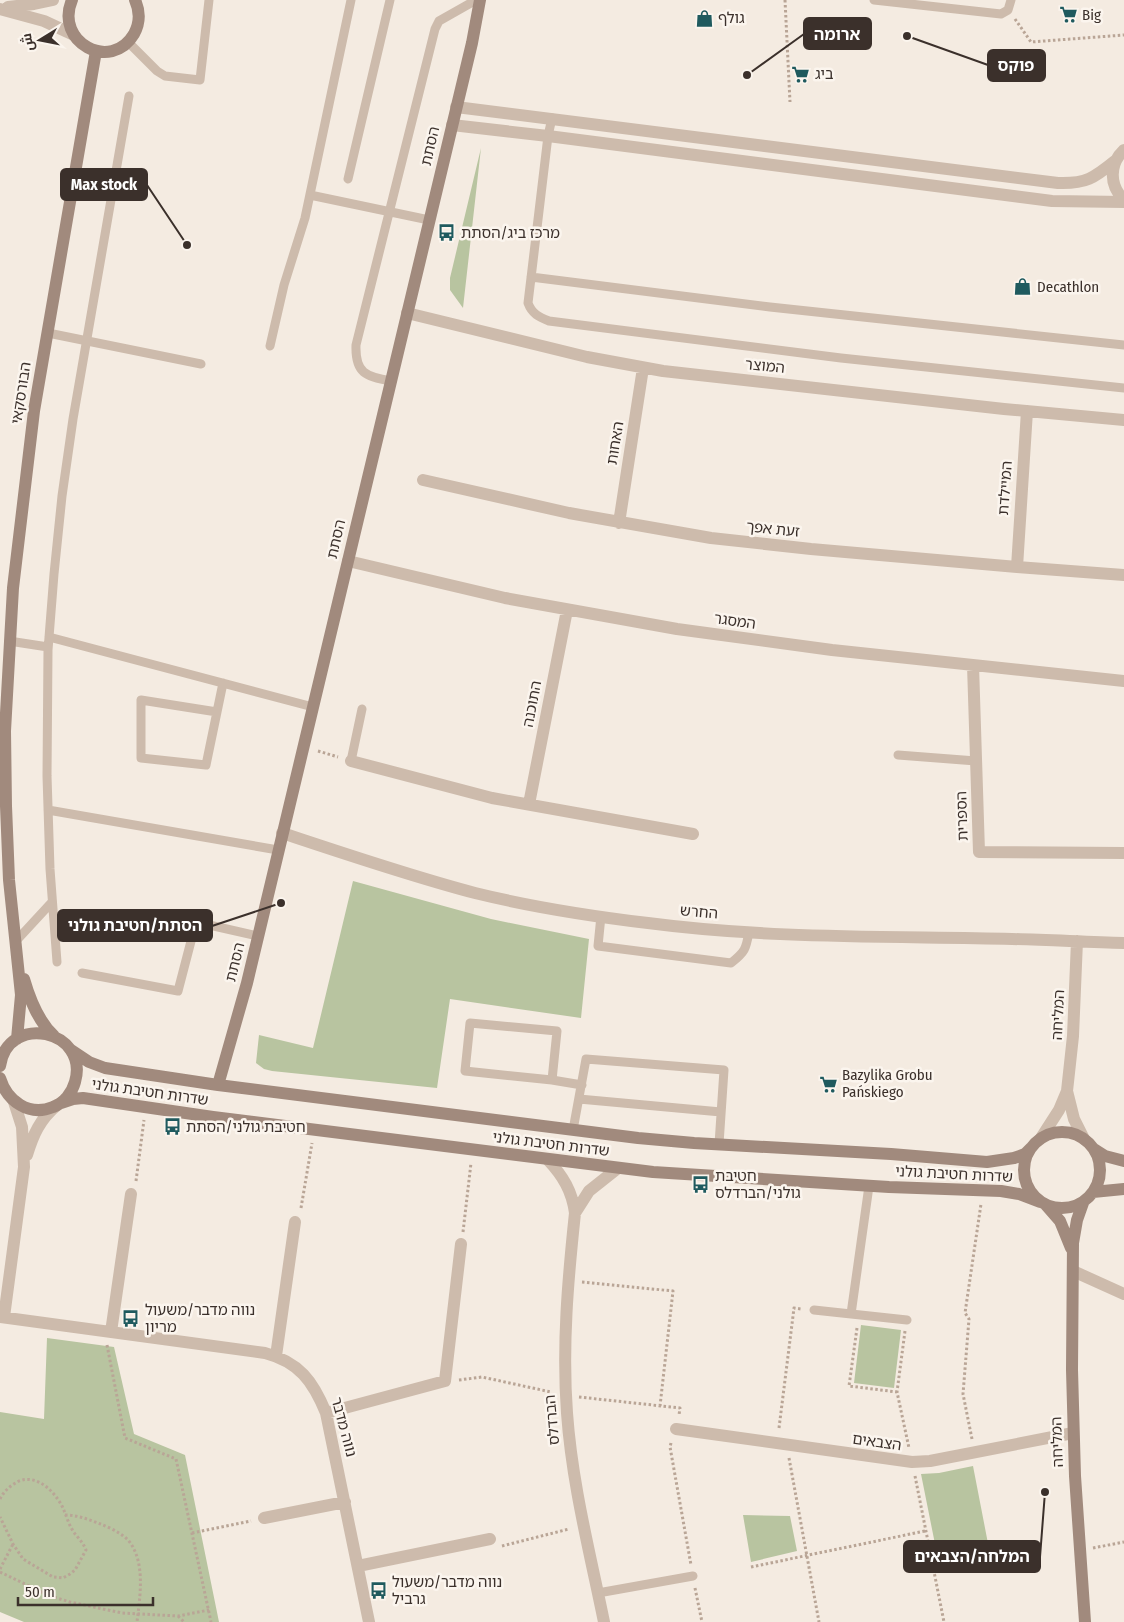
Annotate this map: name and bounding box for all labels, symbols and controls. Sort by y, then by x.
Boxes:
supermarket icon: Big [1058,5,1078,25]
place label: Big [1082,6,1101,24]
shop icon: גולף [694,8,714,28]
place label: גולף [718,9,745,27]
north arrow [15,15,65,65]
callout: ארומה [804,18,871,49]
text: ארומה [814,25,861,44]
text: ش [18,32,38,52]
callout: פוקס [988,50,1045,81]
text: פוקס [998,56,1034,75]
supermarket icon: ביג [791,64,811,84]
place label: ביג [815,65,834,83]
street label: הסתת [417,125,443,167]
callout: Max stock [61,169,147,200]
text: Max stock [71,175,138,194]
bus stop icon: מרכז ביג/הסתת [437,223,457,243]
place label: מרכז ביג/הסתת [461,224,560,242]
shop icon: Decathlon [1013,277,1033,297]
place label: Decathlon [1037,278,1099,296]
street label: המוצר [744,355,786,377]
street label: הבורסקאי [7,361,35,425]
street label: האחות [603,420,627,466]
street label: המיילדת [994,460,1016,516]
street label: זעת אפך [745,517,801,541]
street label: הסתת [323,518,349,560]
street label: המסגר [713,609,757,633]
street label: התוכנה [519,679,545,729]
street label: הספרית [952,791,972,841]
street label: החרש [679,901,719,923]
callout: הסתת/חטיבת גולני [58,910,212,941]
text: הסתת/חטיבת גולני [68,916,202,935]
street label: הסתת [221,941,249,983]
street label: המליחה [1048,989,1068,1041]
place label: Bazylika Grobu Pańskiego [842,1066,933,1101]
supermarket icon: Bazylika Grobu Pańskiego [818,1074,838,1094]
street label: שדרות חטיבת גולני [90,1075,210,1109]
bus stop icon: חטיבת גולני/הסתת [162,1117,182,1137]
place label: חטיבת גולני/הסתת [186,1118,306,1136]
street label: שדרות חטיבת גולני [491,1128,611,1160]
street label: שדרות חטיבת גולני [895,1162,1013,1186]
place label: חטיבת גולני/הברדלס [715,1167,801,1202]
bus stop icon: חטיבת גולני/הברדלס [691,1175,711,1195]
place label: נווה מדבר/משעול מריון [145,1301,255,1336]
bus stop icon: נווה מדבר/משעול מריון [121,1309,141,1329]
street label: הברדלס [541,1394,563,1446]
street label: נווה מדבר [327,1395,361,1459]
street label: המליחה [1047,1416,1067,1468]
street label: הצבאים [851,1430,903,1454]
callout: המלחה/הצבאים [904,1541,1040,1572]
text: המלחה/הצבאים [914,1547,1030,1566]
place label: נווה מדבר/משעול גרביל [392,1573,502,1608]
scale bar [18,1574,152,1606]
bus stop icon: נווה מדבר/משעול גרביל [368,1581,388,1601]
text: 50 m [25,1583,55,1601]

